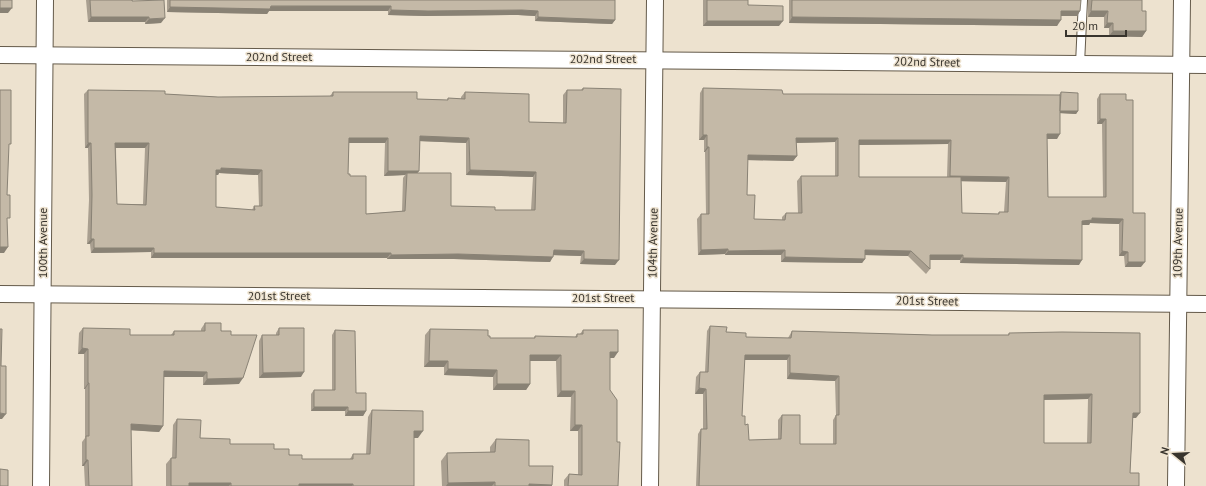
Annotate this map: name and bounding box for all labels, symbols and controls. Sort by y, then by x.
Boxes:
scale bar [1066,12,1126,38]
text: 20 m [1072,18,1098,33]
street label: 202nd Street [246,49,312,64]
street label: 202nd Street [570,51,636,66]
street label: 202nd Street [894,53,960,70]
street label: 100th Avenue [35,208,50,278]
street label: 104th Avenue [644,208,661,278]
street label: 109th Avenue [1169,208,1186,278]
street label: 201st Street [248,288,310,303]
street label: 201st Street [572,290,634,305]
street label: 201st Street [896,292,958,309]
north arrow [1154,434,1194,474]
text: N [1157,445,1172,457]

